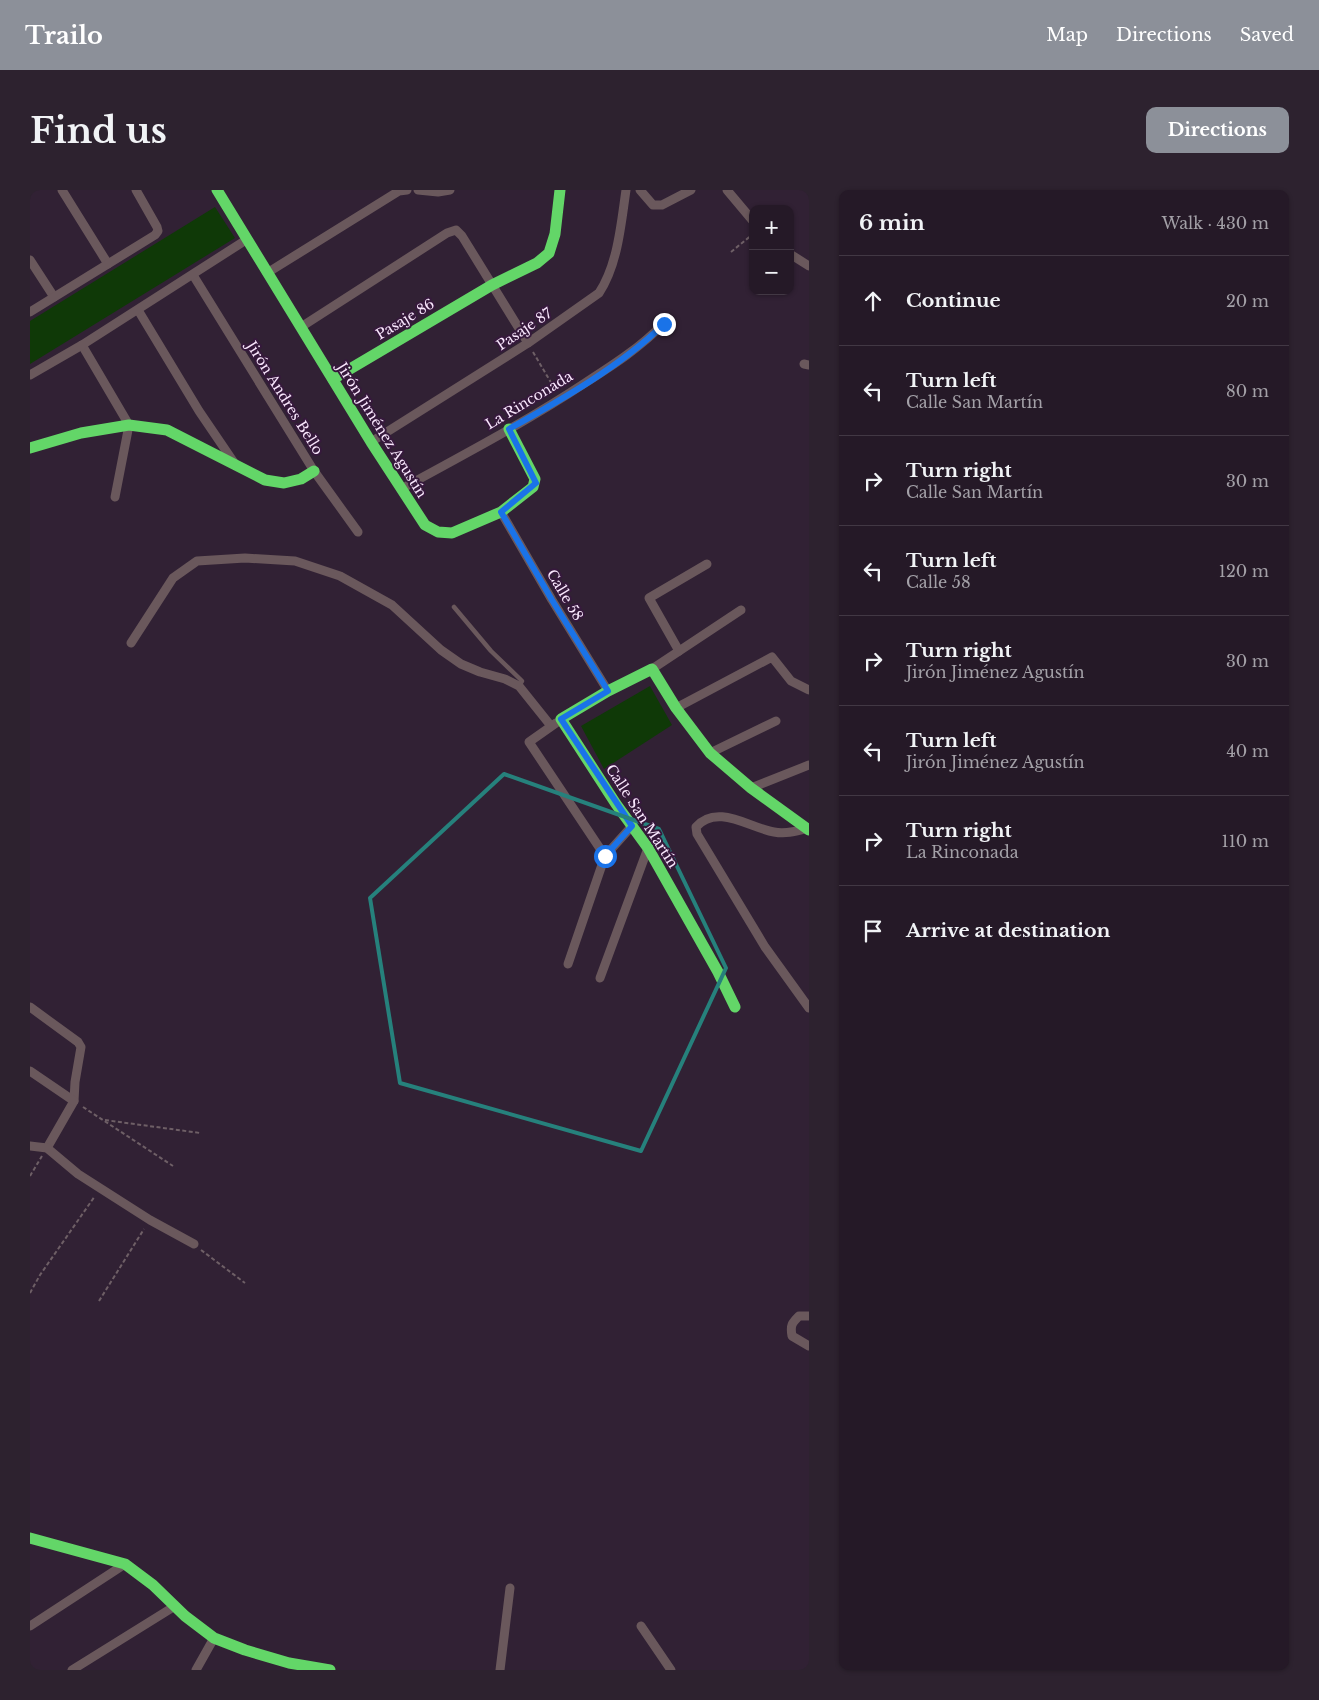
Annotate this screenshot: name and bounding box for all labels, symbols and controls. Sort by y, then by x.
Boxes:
text: Trailo [25,21,103,50]
text: Map [1046,24,1088,46]
text: Directions [1116,24,1212,46]
text: Saved [1240,24,1294,46]
button: Directions [1146,107,1289,153]
text: Find us [30,109,167,152]
map controls [749,205,794,295]
button: + [749,205,794,250]
text: 6 min [859,210,925,236]
text: Walk · 430 m [1162,213,1269,233]
button: − [749,250,794,295]
icon: ahead [859,287,887,315]
text: Continue [906,289,1001,312]
text: 20 m [1226,291,1269,311]
street label: Pasaje 86 [372,295,438,343]
street label: Pasaje 87 [493,303,556,354]
route end [653,313,676,336]
street label: Jirón Andres Bello [242,336,327,458]
street label: Jirón Jiménez Agustín [332,357,431,501]
street label: La Rinconada [482,367,576,433]
text: Turn left [906,369,997,392]
icon: left [859,377,887,405]
text: 80 m [1226,381,1269,401]
text: Calle San Martín [906,392,1043,412]
text: Turn right [906,459,1012,482]
icon: right [859,467,887,495]
text: 30 m [1226,471,1269,491]
text: Calle San Martín [906,482,1043,502]
text: Turn left [906,549,997,572]
icon: left [859,557,887,585]
text: 120 m [1219,561,1269,581]
street label: Calle 58 [543,566,587,624]
text: Calle 58 [906,572,971,592]
text: Turn right [906,639,1012,662]
icon: right [859,647,887,675]
text: 30 m [1226,651,1269,671]
text: Jirón Jiménez Agustín [906,662,1085,682]
text: Turn left [906,729,997,752]
icon: left [859,737,887,765]
text: 40 m [1226,741,1269,761]
text: Jirón Jiménez Agustín [906,752,1085,772]
street label: Calle San Martín [602,761,682,872]
text: Turn right [906,819,1012,842]
icon: right [859,827,887,855]
text: 110 m [1222,831,1269,851]
text: La Rinconada [906,842,1019,862]
route start [594,845,617,868]
icon: arrive [859,917,887,945]
text: Arrive at destination [906,919,1110,942]

